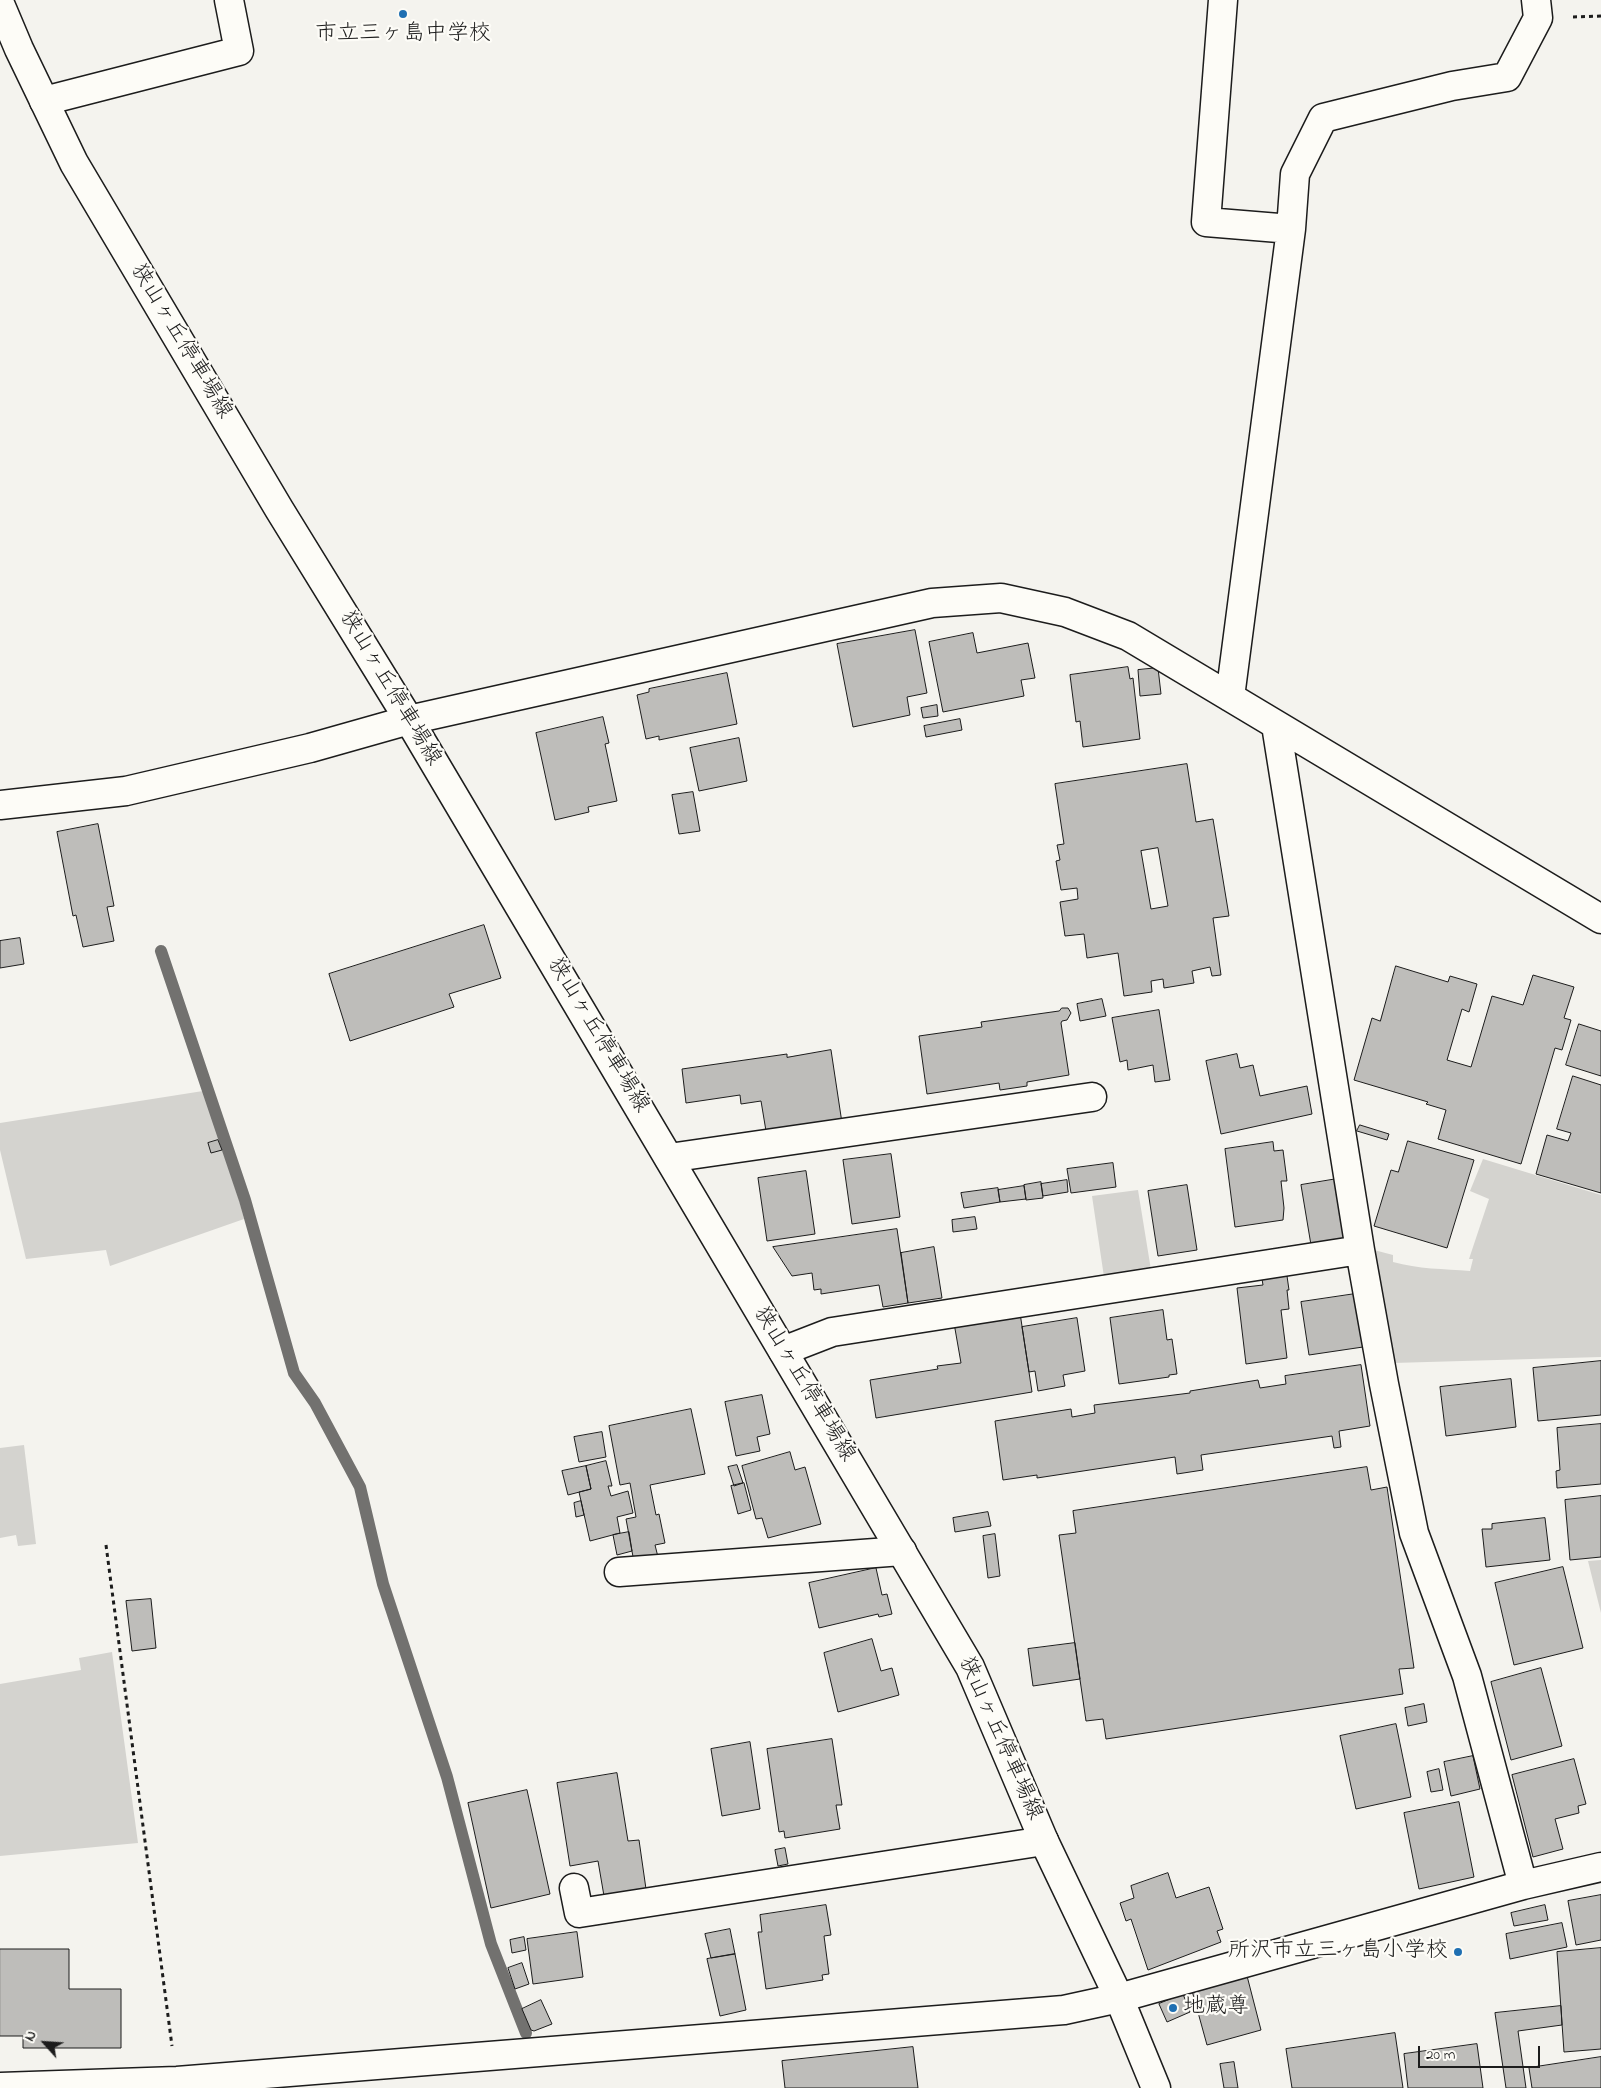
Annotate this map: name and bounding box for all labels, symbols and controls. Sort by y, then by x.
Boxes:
marker: 市立三ヶ島中学校 [397,8,409,20]
place label: 市立三ヶ島中学校 [315,22,491,48]
street label: 狭山ヶ丘停車場線 [123,260,237,424]
street label: 狭山ヶ丘停車場線 [332,607,446,771]
street label: 狭山ヶ丘停車場線 [540,954,654,1118]
street label: 狭山ヶ丘停車場線 [746,1303,860,1467]
street label: 狭山ヶ丘停車場線 [951,1653,1047,1825]
place label: 所沢市立三ヶ島小学校 [1228,1939,1448,1965]
marker: 所沢市立三ヶ島小学校 [1452,1946,1464,1958]
place label: 地蔵尊 [1183,1995,1249,2021]
marker: 地蔵尊 [1167,2002,1179,2014]
north arrow [20,2018,70,2068]
text: N [20,2027,43,2045]
scale bar [1421,2036,1544,2068]
text: 20 m [1426,2044,1455,2066]

